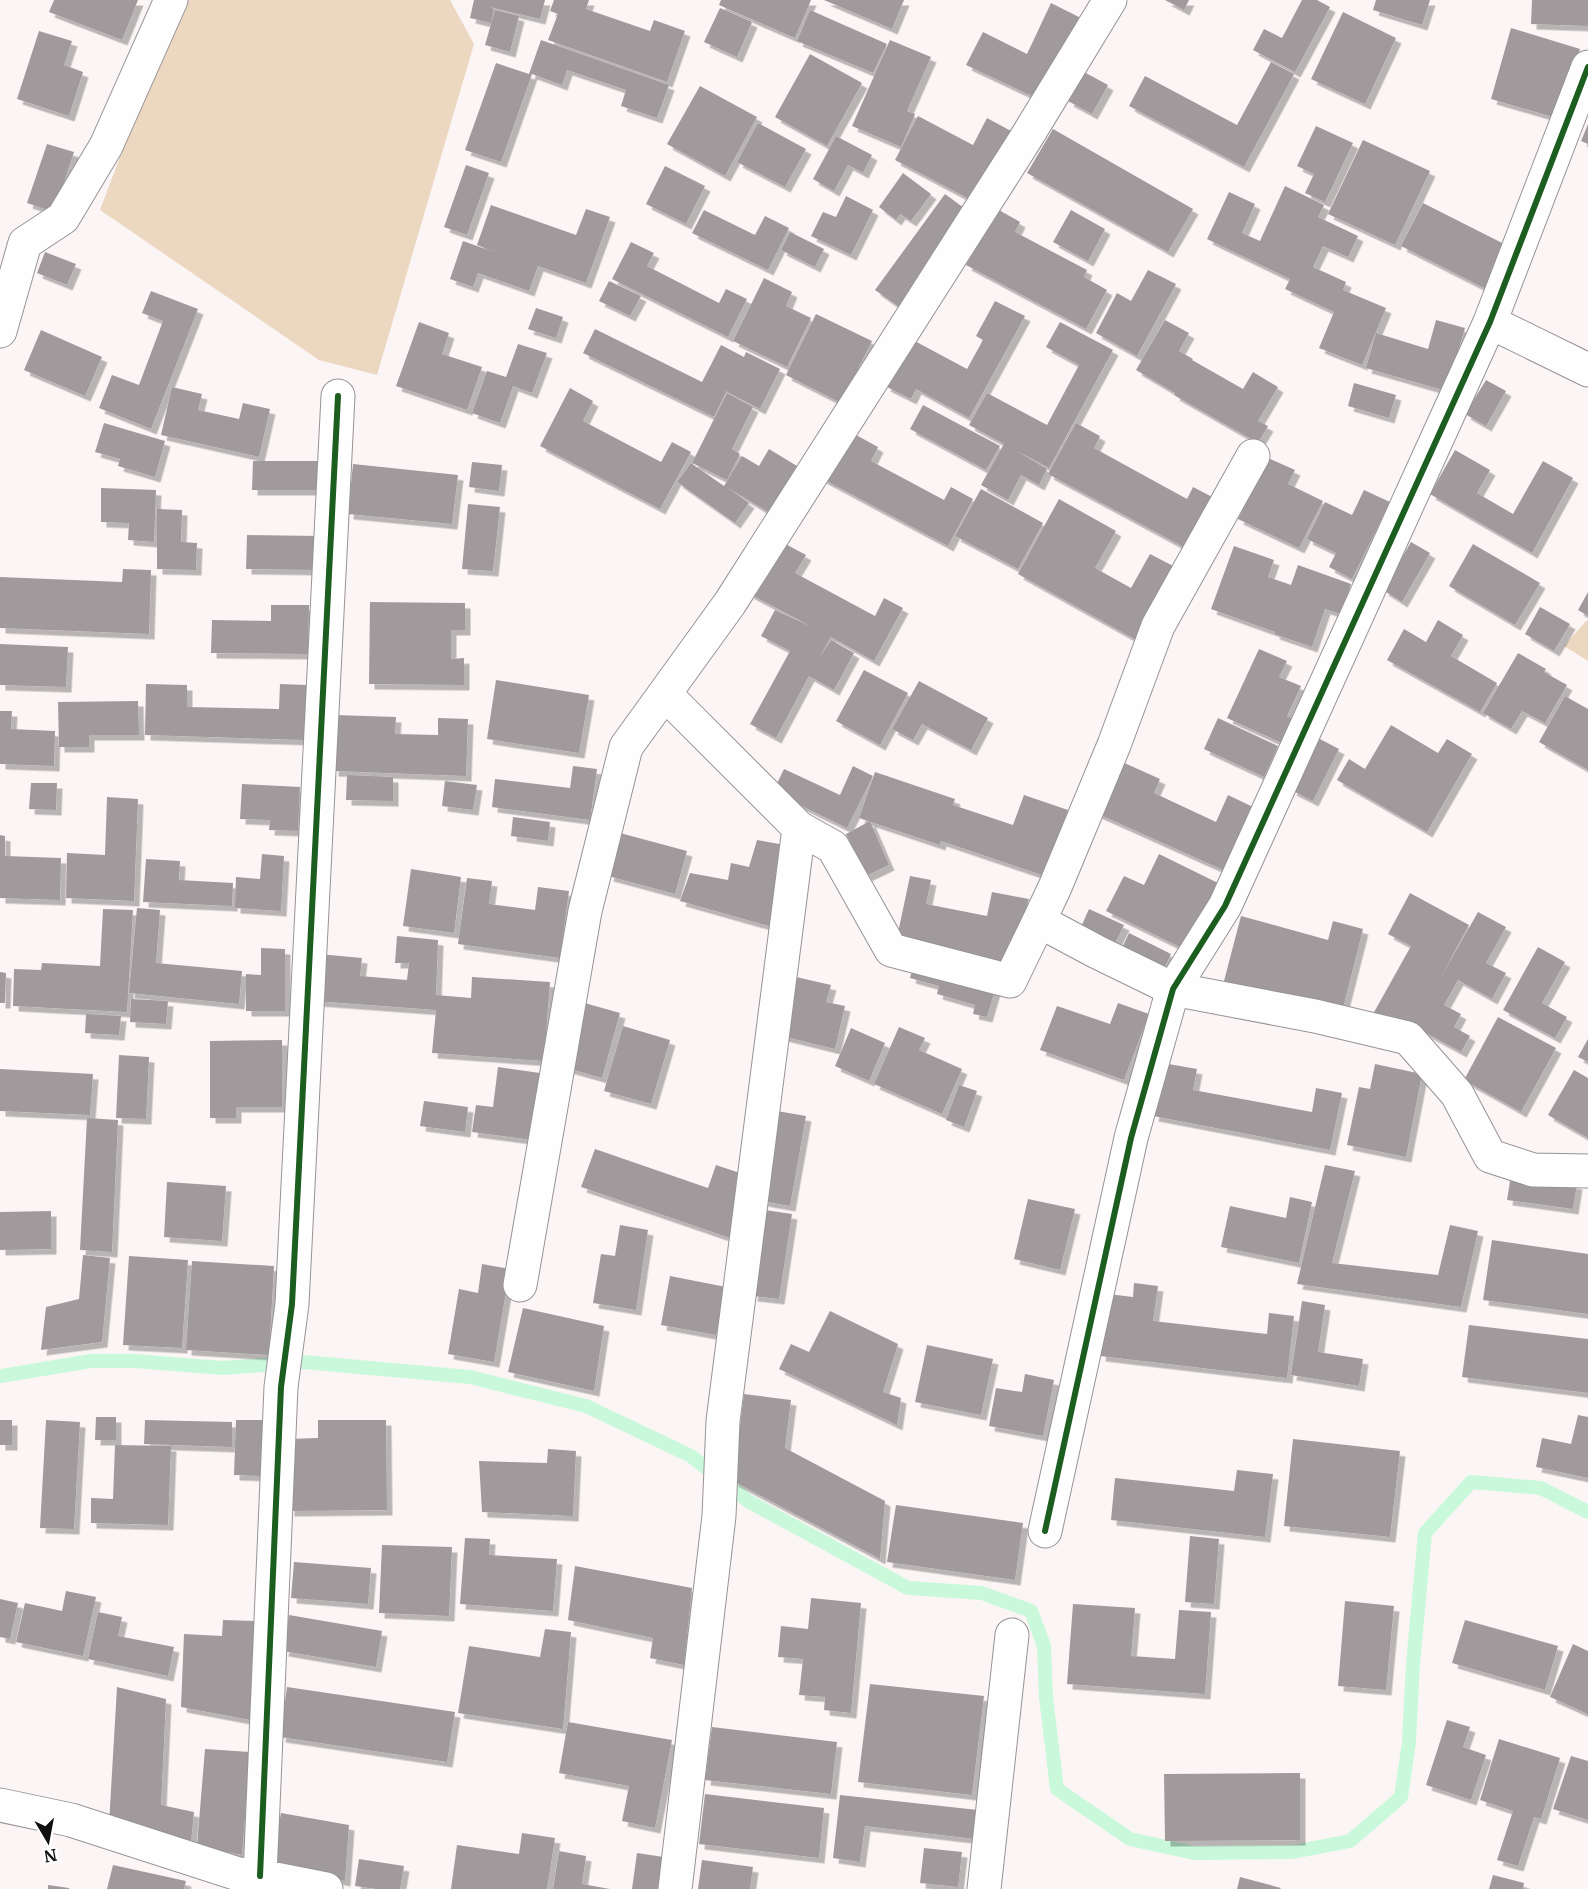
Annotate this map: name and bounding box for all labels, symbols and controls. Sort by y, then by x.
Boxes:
north arrow [18,1811,78,1871]
text: N [42,1845,59,1867]

